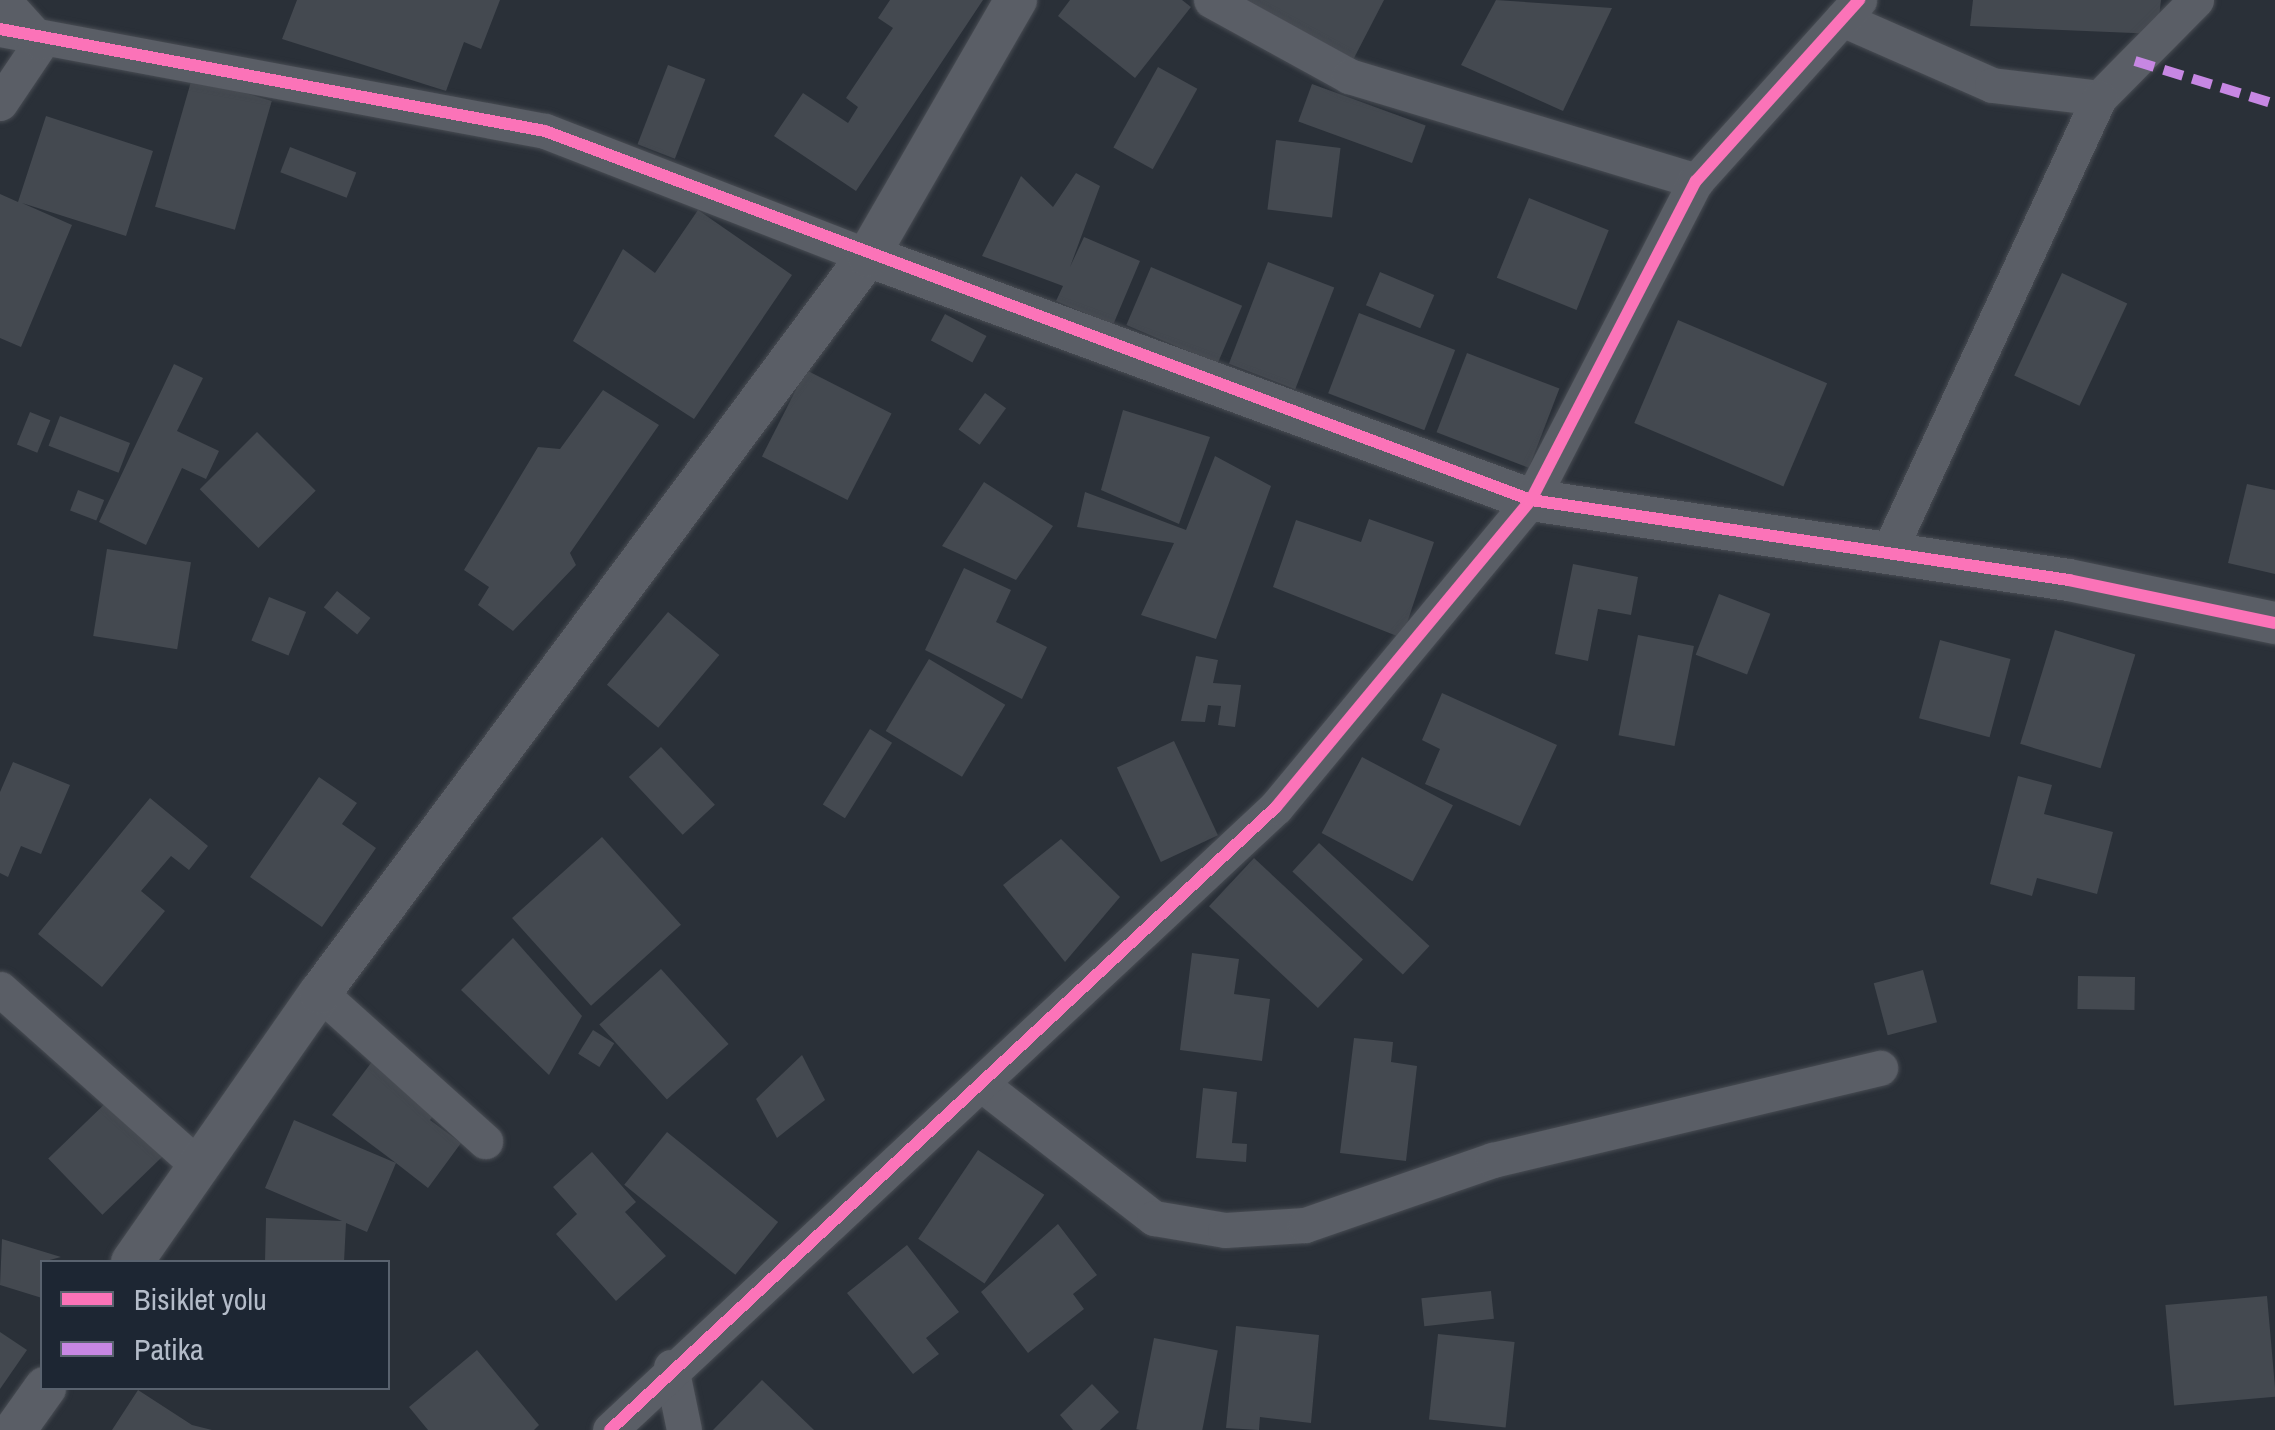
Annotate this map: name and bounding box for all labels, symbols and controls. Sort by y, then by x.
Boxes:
legend [40,1260,390,1390]
text: Bisiklet yolu [134,1279,267,1319]
text: Patika [134,1329,204,1369]

